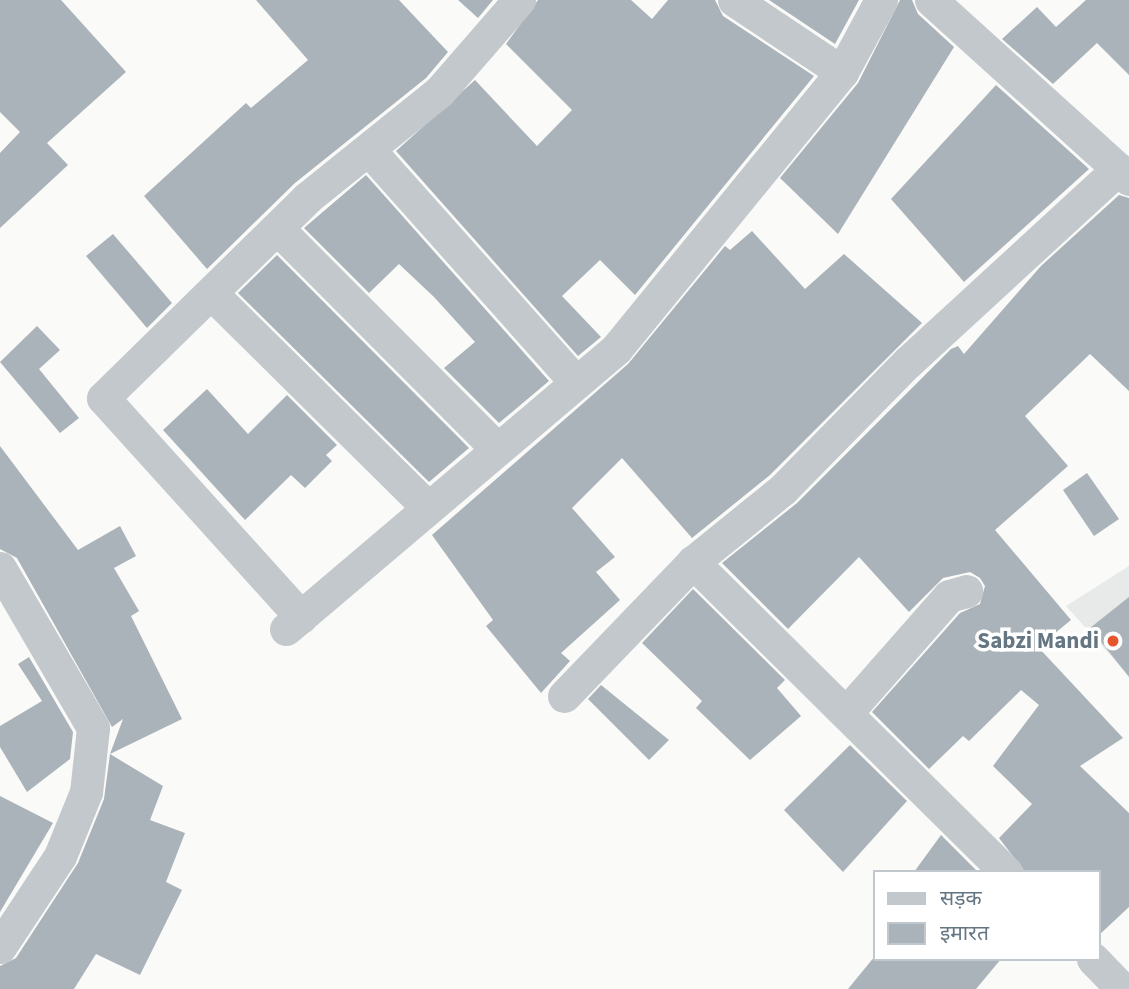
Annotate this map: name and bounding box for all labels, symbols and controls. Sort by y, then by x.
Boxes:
place label: Sabzi Mandi [977,627,1099,655]
marker: Sabzi Mandi [1105,633,1121,649]
legend [874,870,1101,961]
text: सड़क [940,883,982,913]
text: इमारत [940,918,989,948]

